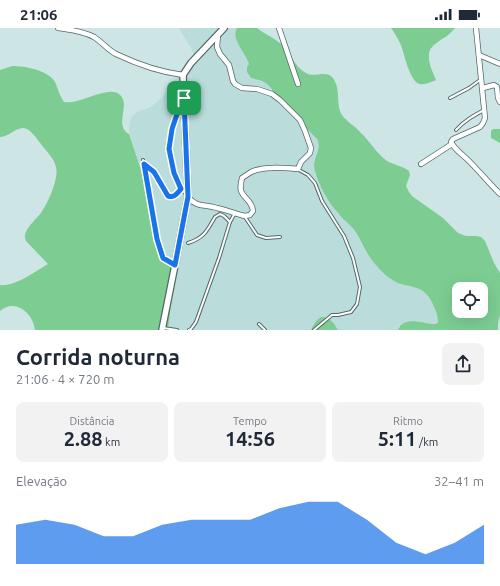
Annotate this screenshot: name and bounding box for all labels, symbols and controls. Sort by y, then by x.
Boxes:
text: 21:06 [20,6,58,23]
pin [167,81,201,115]
icon: arrive [173,87,195,109]
map controls [452,282,488,318]
button: locate [452,282,488,318]
button: share [442,343,484,385]
text: Corrida noturna [16,344,180,369]
text: 21:06 · 4 × 720 m [16,372,115,386]
text: Distância [70,415,114,427]
text: Tempo [233,415,267,427]
text: Ritmo [393,415,423,427]
text: 2.88 [64,427,103,450]
text: 14:56 [225,427,275,450]
text: 5:11 [378,427,417,450]
text: km [103,436,120,448]
text: /km [417,436,438,448]
text: Elevação [16,474,67,488]
text: 32–41 m [434,474,484,488]

